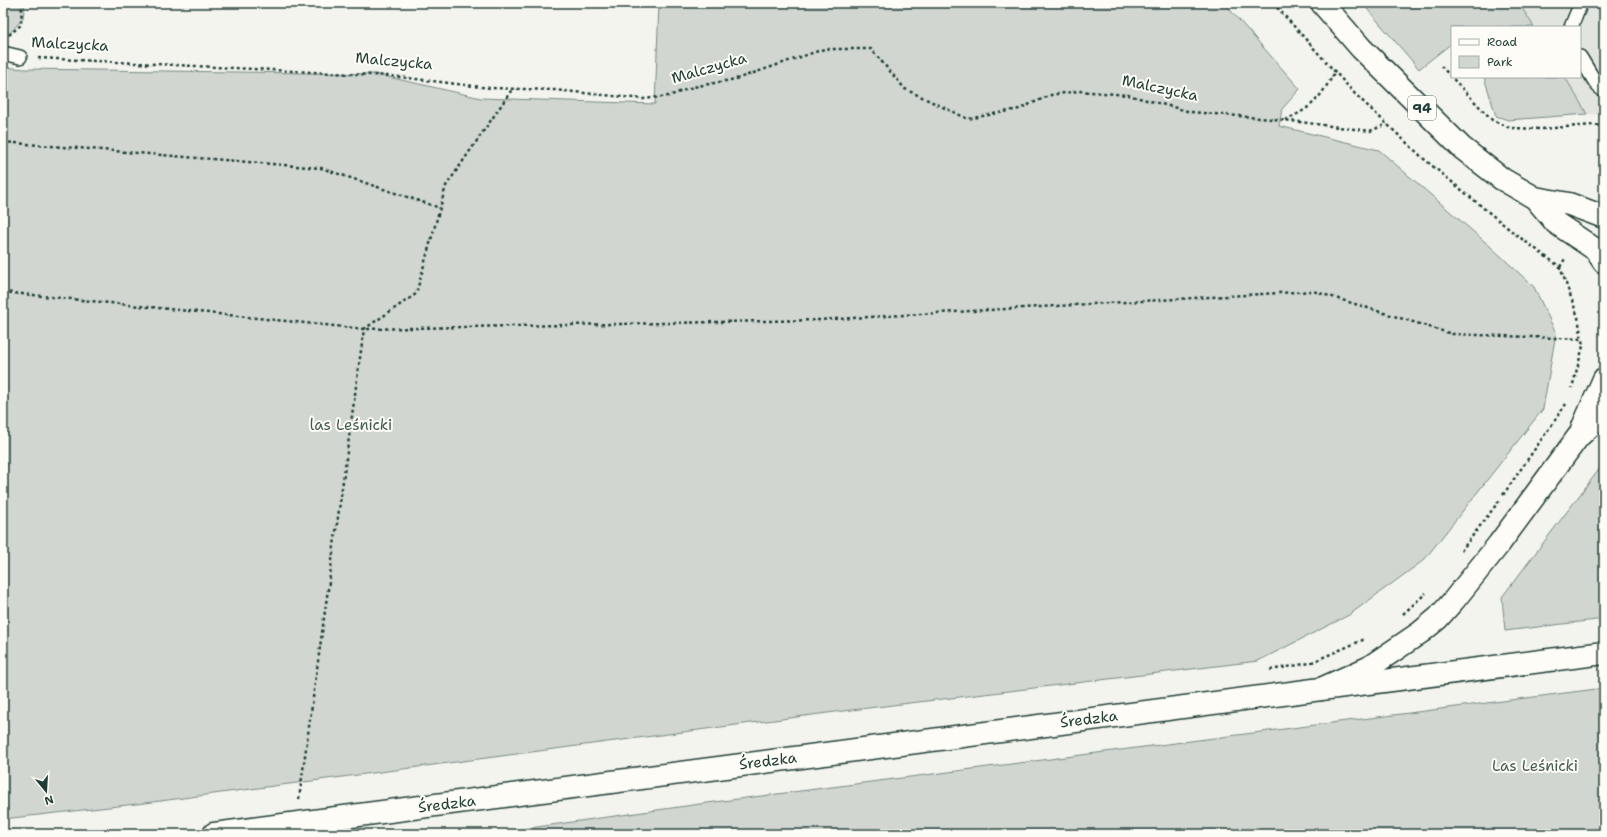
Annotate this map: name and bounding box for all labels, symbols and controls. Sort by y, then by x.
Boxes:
legend [1451,26,1581,78]
street label: Malczycka [31,32,110,56]
text: Road [1487,34,1518,50]
street label: Malczycka [355,48,434,74]
street label: Malczycka [669,48,750,88]
text: Park [1487,54,1513,70]
street label: Malczycka [1120,70,1201,106]
road number: 94 [1408,96,1436,120]
park label: las Leśnicki [310,415,392,435]
street label: Średzka [1059,704,1120,732]
street label: Średzka [738,746,799,774]
park label: Las Leśnicki [1492,756,1578,776]
north arrow [26,771,66,811]
street label: Średzka [417,789,478,817]
text: N [42,792,55,809]

